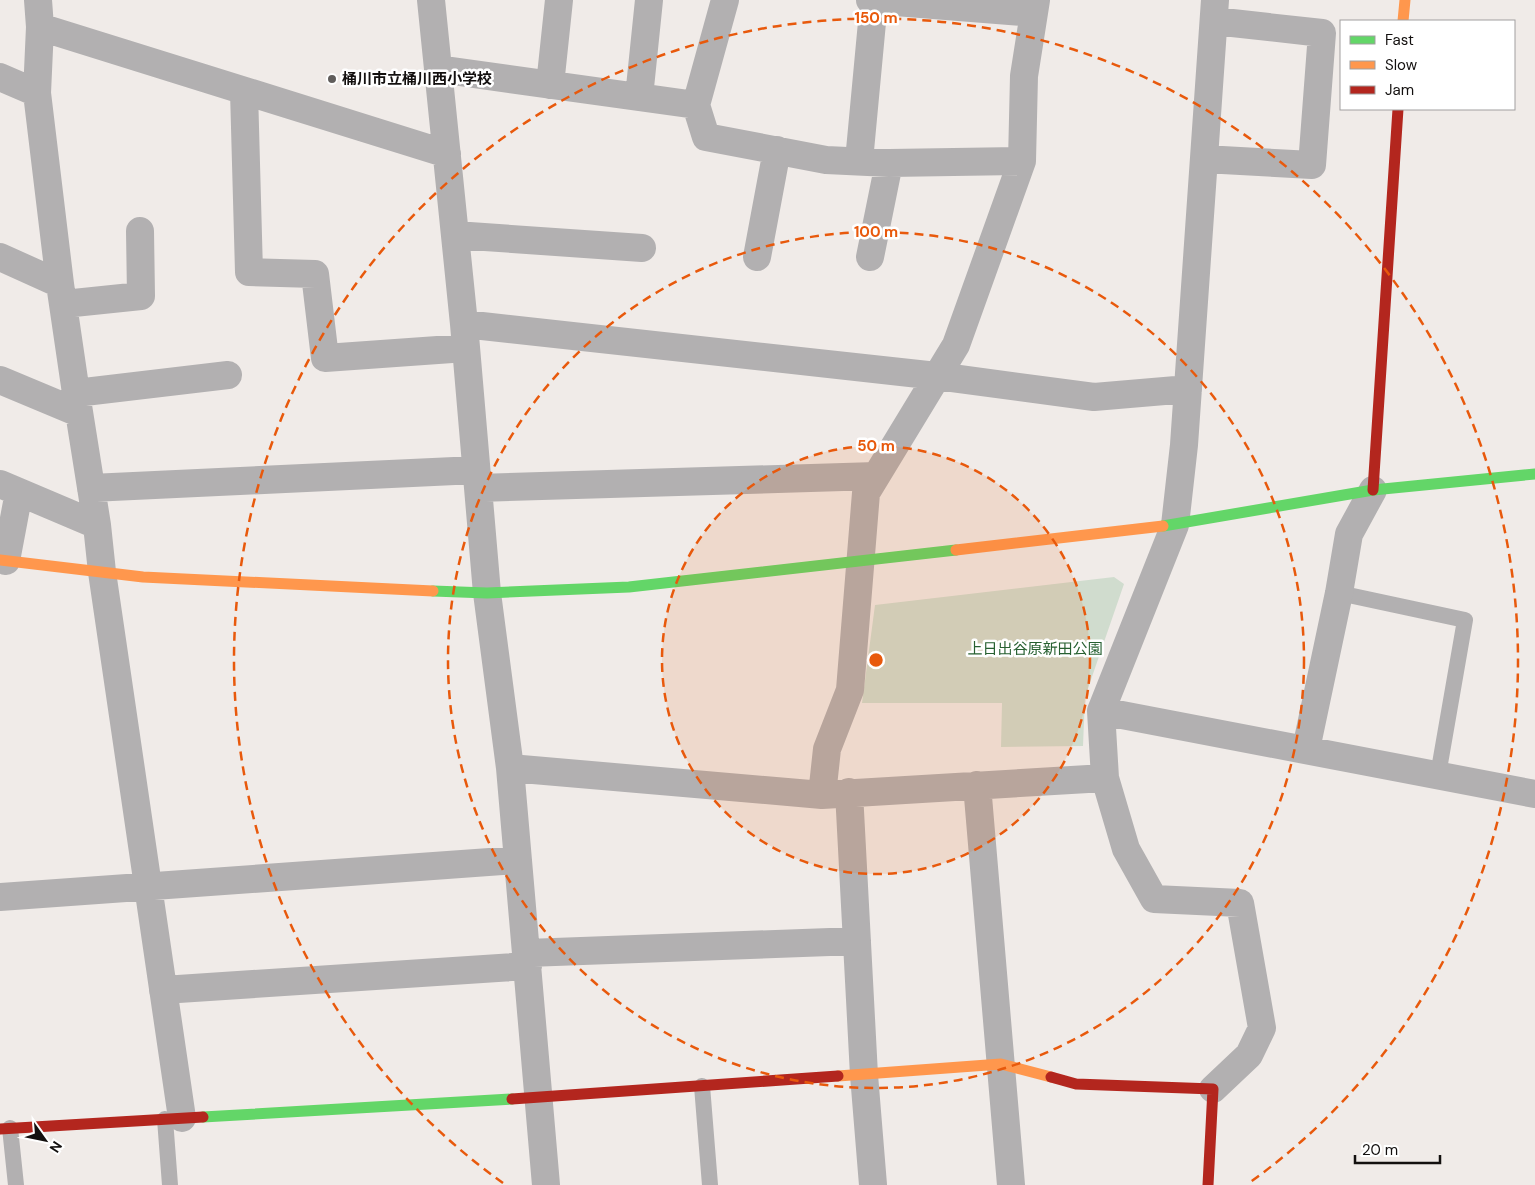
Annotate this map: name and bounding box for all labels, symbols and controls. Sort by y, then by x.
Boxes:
text: 150 m [855,8,898,28]
legend [1340,20,1515,110]
text: Fast [1385,30,1414,50]
text: Slow [1385,55,1418,75]
place label: 桶川市立桶川西小学校 [342,69,492,89]
marker: 桶川市立桶川西小学校 [326,73,338,85]
text: Jam [1385,80,1414,100]
text: 100 m [854,222,898,242]
text: 50 m [857,436,895,456]
park label: 上日出谷原新田公園 [967,639,1103,659]
centre of rings [867,651,885,669]
north arrow [20,1115,70,1165]
scale bar [1355,1132,1440,1164]
text: N [46,1138,66,1156]
text: 20 m [1362,1140,1398,1160]

